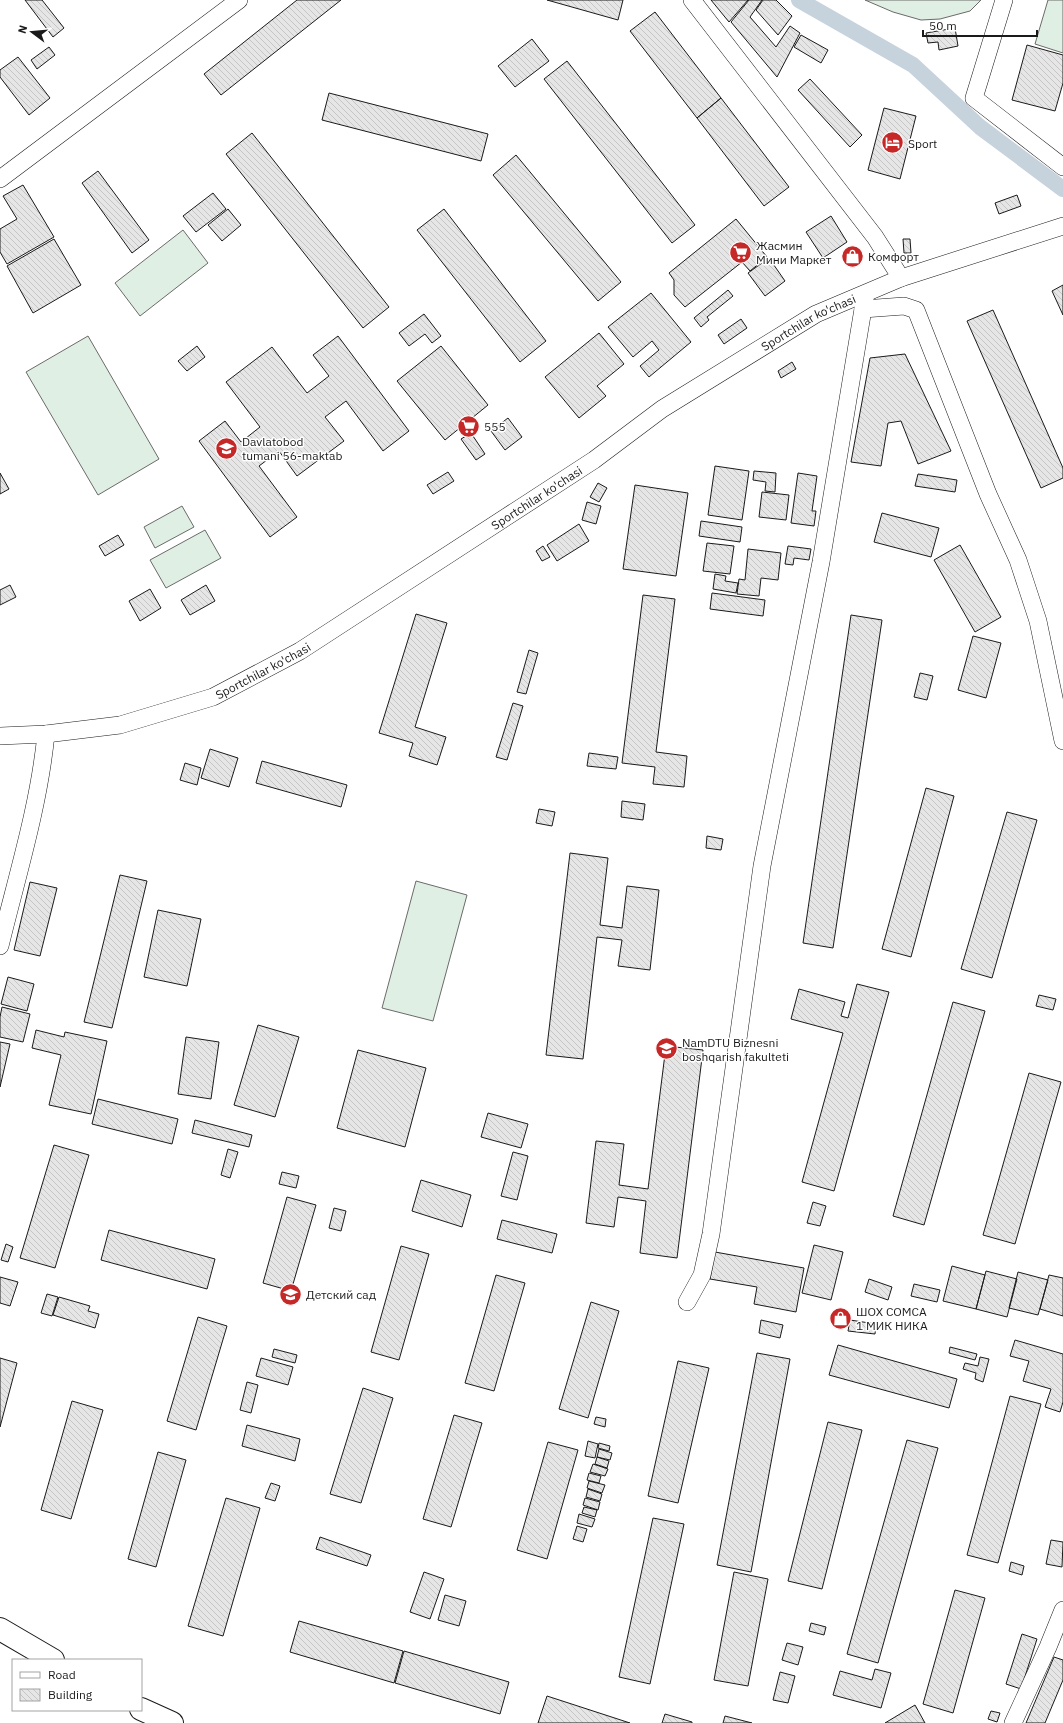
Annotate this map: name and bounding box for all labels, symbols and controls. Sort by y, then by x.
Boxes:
north arrow [12,12,52,52]
scale bar [923,12,1037,38]
text: 50 m [929,18,957,33]
text: N [15,23,30,35]
hotel icon: Sport [879,130,905,156]
place label: Sport [908,136,937,151]
place label: Жасмин Мини Маркет [756,238,832,267]
supermarket icon: Жасмин Мини Маркет [727,239,753,265]
shop icon: Комфорт [840,243,866,269]
place label: Комфорт [868,249,919,264]
street label: Sportchilar ko'chasi [758,291,858,354]
supermarket icon: 555 [456,413,482,439]
place label: 555 [484,419,506,434]
place label: Davlatobod tumani 56-maktab [242,434,342,463]
school or university icon: Davlatobod tumani 56-maktab [213,435,239,461]
street label: Sportchilar ko'chasi [488,462,585,532]
street label: Sportchilar ko'chasi [213,639,313,702]
place label: NamDTU Biznesni boshqarish fakulteti [682,1035,789,1064]
school or university icon: NamDTU Biznesni boshqarish fakulteti [653,1036,679,1062]
school or university icon: Детский сад [277,1281,303,1307]
place label: Детский сад [306,1287,376,1302]
place label: ШОХ СОМСА 1 МИК НИКА [856,1304,928,1333]
shop icon: ШОХ СОМСА 1 МИК НИКА [828,1305,854,1331]
legend [12,1659,142,1711]
text: Road [48,1667,76,1682]
text: Building [48,1687,93,1702]

